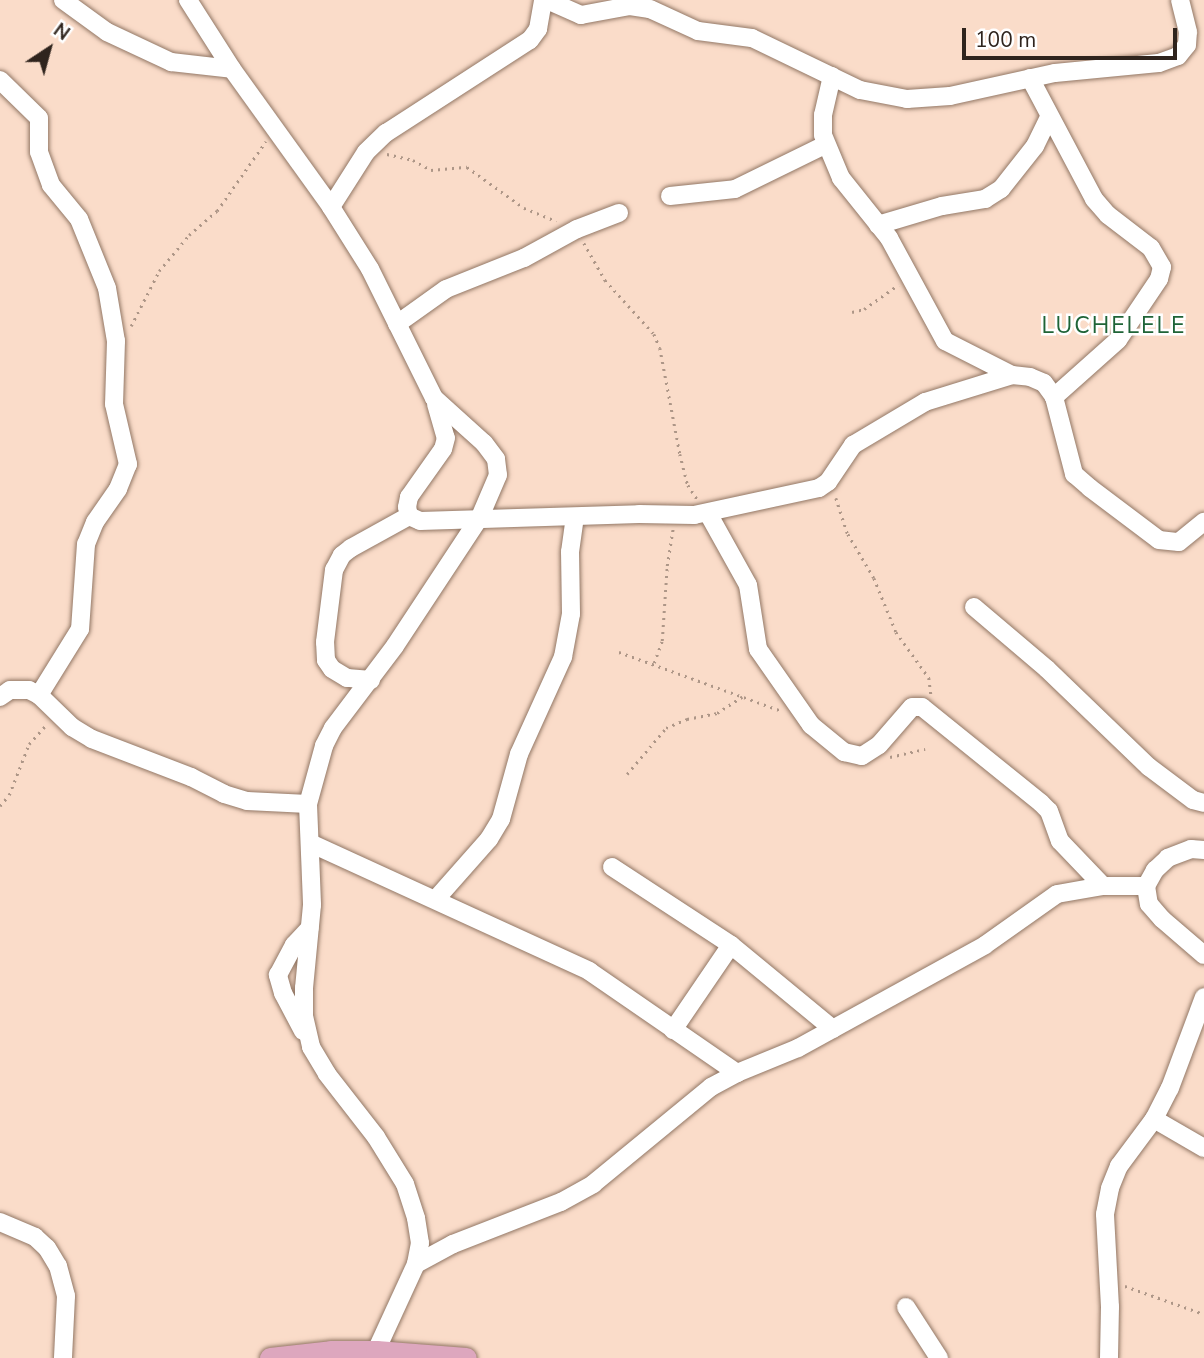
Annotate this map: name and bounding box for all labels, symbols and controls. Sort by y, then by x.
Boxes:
north arrow [14,14,84,84]
scale bar [966,14,1181,58]
text: N [48,17,75,47]
text: 100 m [975,26,1036,54]
district label: LUCHELELE [1043,312,1185,340]

